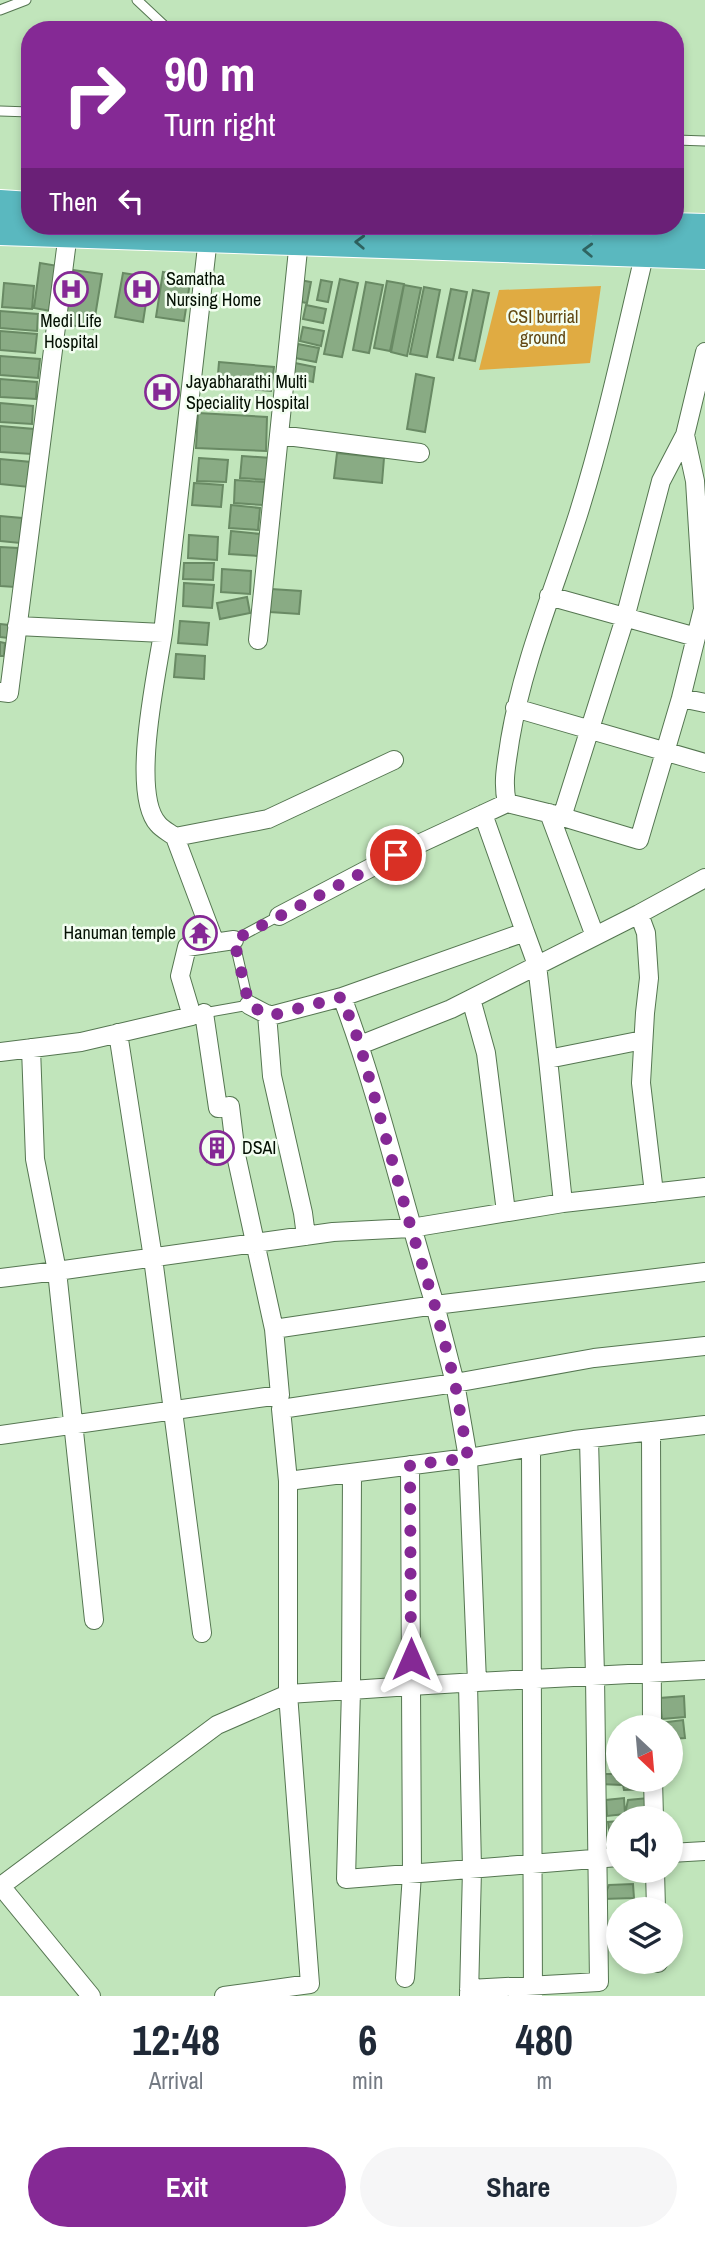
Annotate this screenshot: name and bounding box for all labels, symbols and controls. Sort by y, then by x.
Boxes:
text: 90 m [164,40,256,106]
icon: right [49,49,140,140]
text: Turn right [164,103,276,146]
icon: left [112,182,150,220]
text: Then [49,184,98,219]
one-way arrow [355,235,366,250]
one-way arrow [582,242,593,257]
place label: Samatha Nursing Home [166,266,261,312]
hospital icon: Medi Life Hospital [52,270,90,308]
hospital icon: Samatha Nursing Home [123,270,161,308]
park label: CSI burrial ground [508,304,578,350]
place label: Medi Life Hospital [40,308,102,354]
place label: Jayabharathi Multi Speciality Hospital [186,369,309,415]
hospital icon: Jayabharathi Multi Speciality Hospital [143,373,181,411]
pin [366,825,426,885]
icon: arrive [377,836,415,874]
temple icon: Hanuman temple [181,914,219,952]
place label: Hanuman temple [64,920,176,945]
building icon: DSAI [198,1129,236,1167]
place label: DSAI [242,1135,276,1160]
position arrow [374,1622,448,1696]
north arrow [606,1715,682,1792]
map controls [606,1715,683,1974]
button: sound [606,1806,683,1883]
button: layers [606,1897,683,1974]
text: 12:48 [132,2012,220,2068]
text: 6 [358,2012,377,2068]
text: 480 [516,2012,573,2068]
text: Arrival [149,2065,203,2096]
text: min [352,2065,384,2096]
text: m [536,2065,552,2096]
button: Exit [28,2147,346,2227]
button: Share [360,2147,677,2227]

